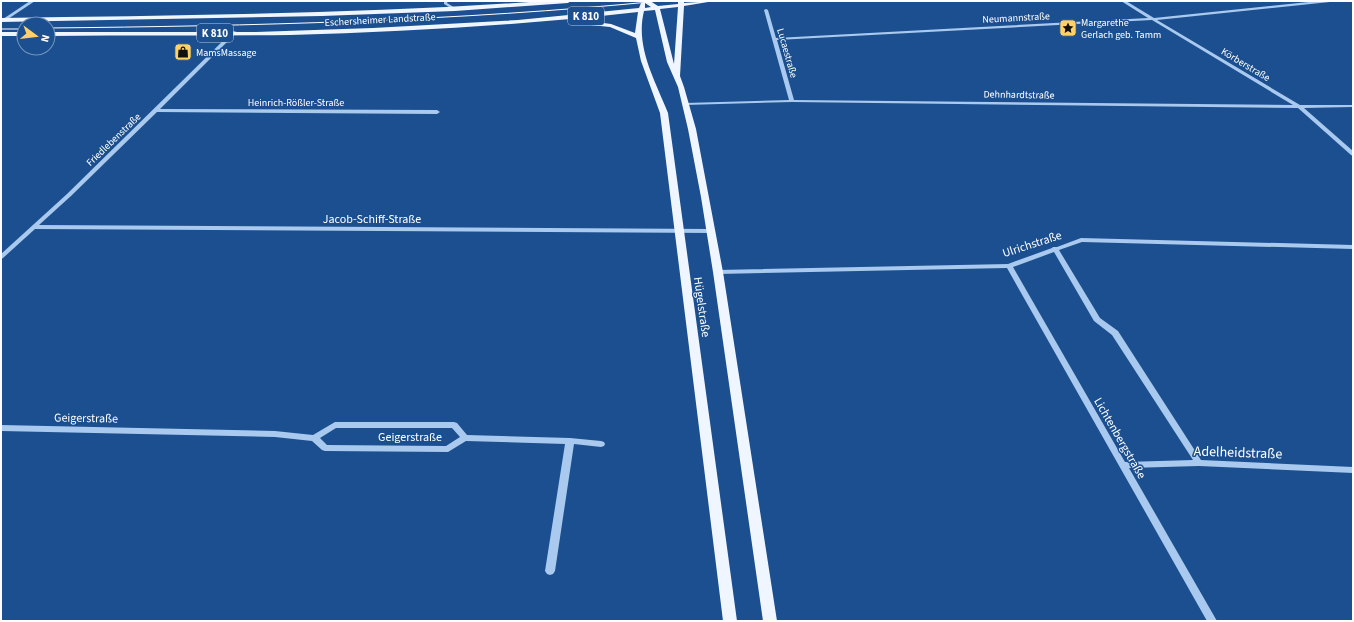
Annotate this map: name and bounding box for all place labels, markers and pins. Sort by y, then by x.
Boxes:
place label: Margarethe Gerlach geb. Tamm [1081,16,1161,42]
place icon: Margarethe Gerlach geb. Tamm [1058,18,1078,38]
shop icon: MamsMassage [173,42,193,62]
place label: MamsMassage [196,46,256,60]

